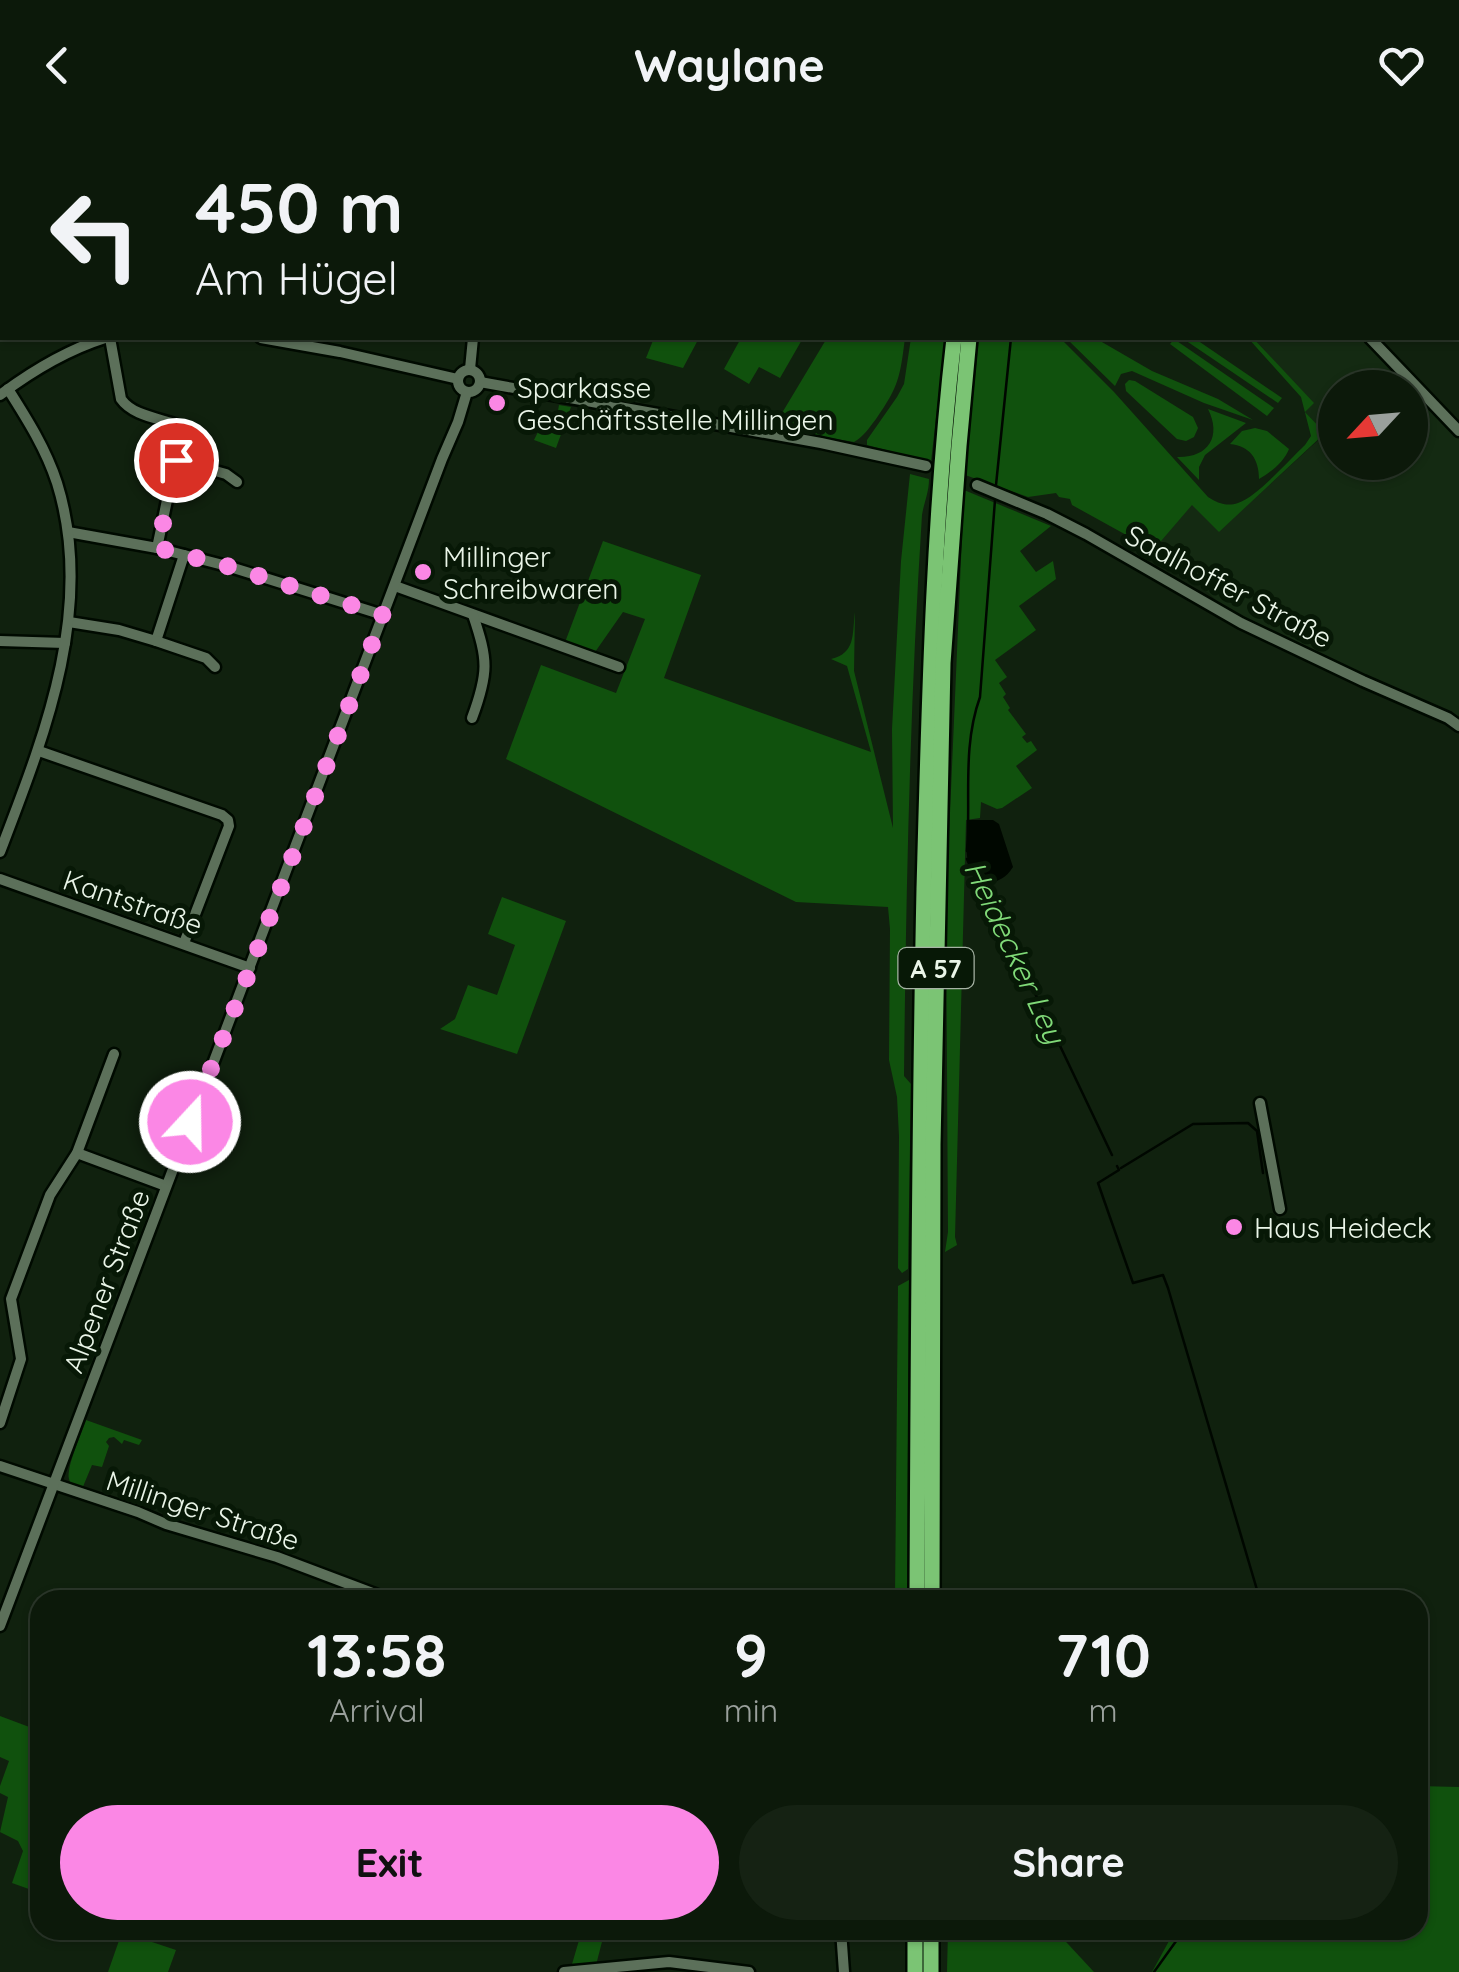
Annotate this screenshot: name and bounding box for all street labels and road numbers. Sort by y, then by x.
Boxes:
street label: Saalhoffer Straße [1120,517,1338,655]
street label: Kantstraße [59,862,207,942]
road number: A 57 [898,948,974,988]
street label: Alpener Straße [55,1185,157,1377]
street label: Millinger Straße [102,1462,304,1558]

